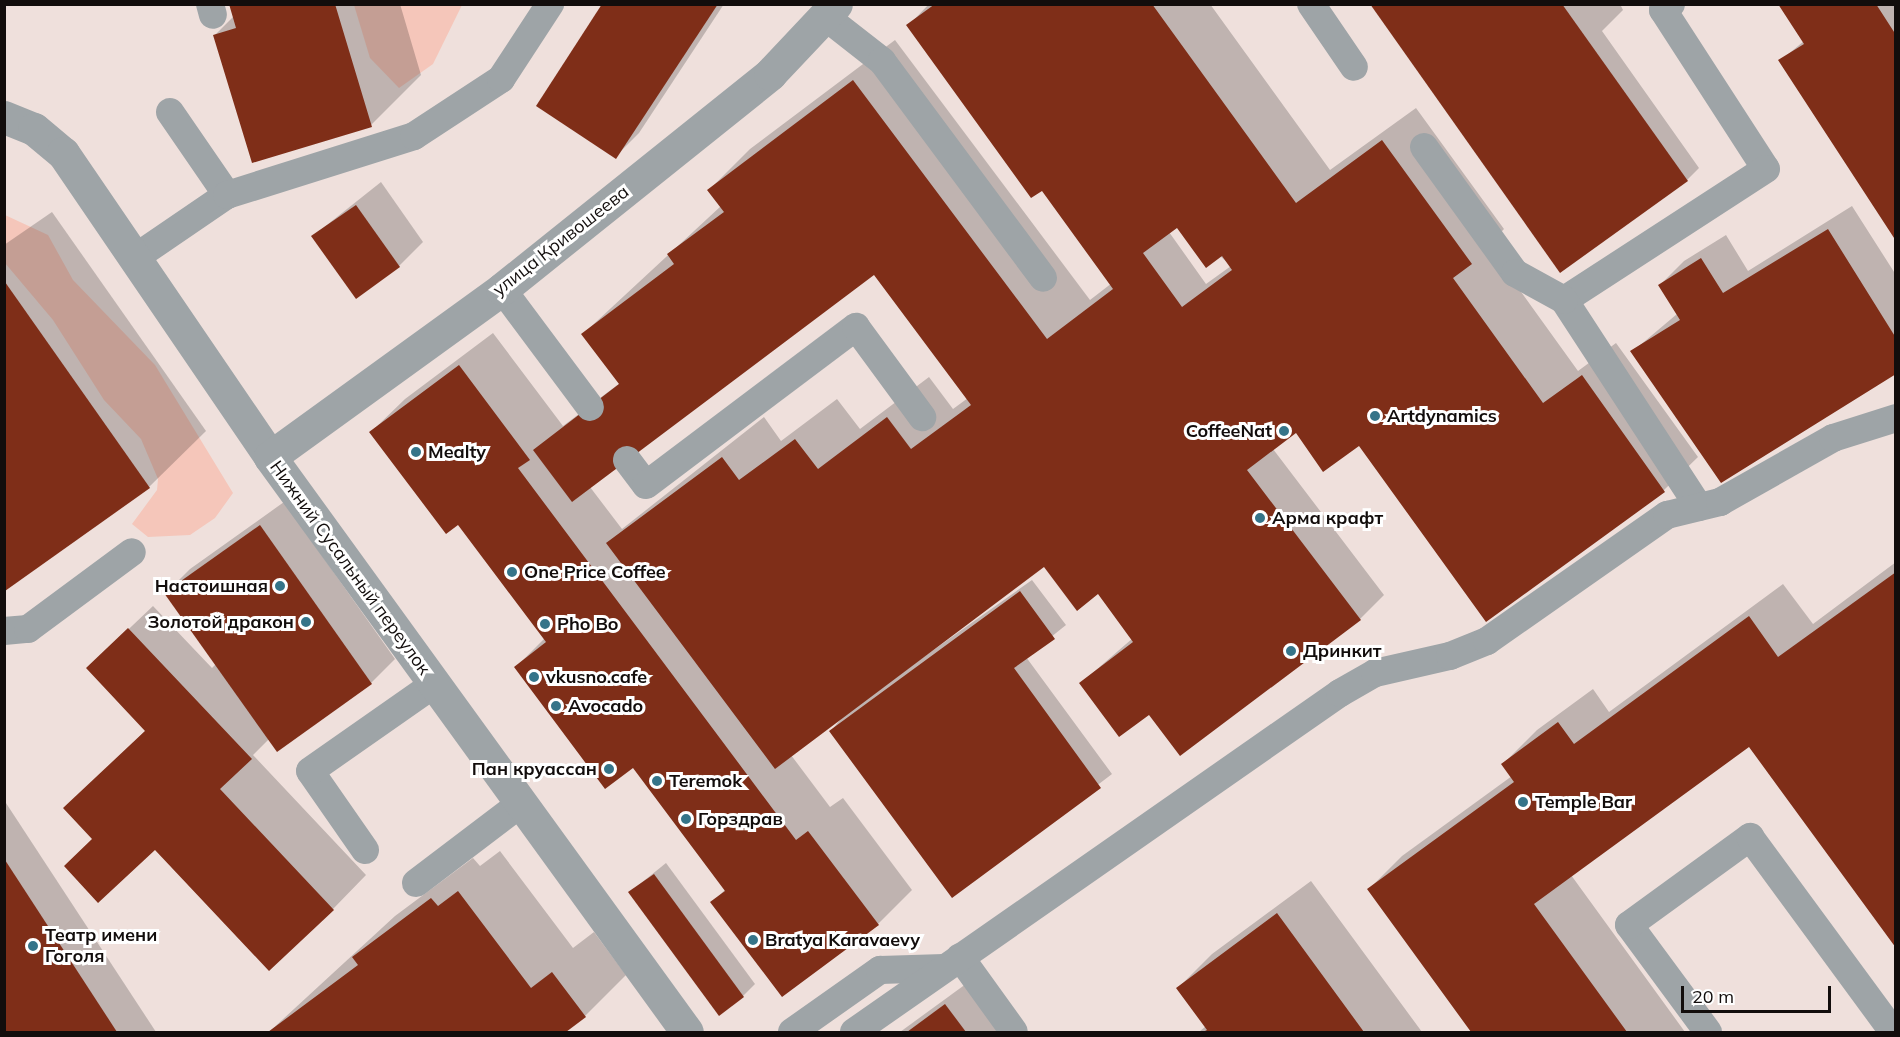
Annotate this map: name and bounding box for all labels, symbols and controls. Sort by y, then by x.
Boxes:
street label: улица Кривошеева [489,181,633,301]
place label: Artdynamics [1387,405,1497,427]
marker: Artdynamics [1368,409,1382,423]
place label: CoffeeNat [1186,420,1272,442]
marker: CoffeeNat [1277,424,1291,438]
place label: Mealty [428,441,486,463]
marker: Mealty [409,445,423,459]
street label: Нижний Сусальный переулок [265,457,435,679]
place label: Арма крафт [1272,507,1383,529]
marker: Арма крафт [1253,511,1267,525]
place label: One Price Coffee [524,561,666,583]
marker: One Price Coffee [505,565,519,579]
place label: Настоишная [155,575,268,597]
marker: Настоишная [273,579,287,593]
place label: Золотой дракон [148,611,294,633]
place label: Pho Bo [557,613,619,635]
marker: Золотой дракон [299,615,313,629]
marker: Pho Bo [538,617,552,631]
place label: Дринкит [1303,640,1381,662]
marker: Дринкит [1284,644,1298,658]
place label: vkusno.cafe [546,666,647,688]
marker: vkusno.cafe [527,670,541,684]
place label: Avocado [568,695,643,717]
marker: Avocado [549,699,563,713]
place label: Пан круассан [472,758,597,780]
marker: Пан круассан [602,762,616,776]
place label: Teremok [669,770,742,792]
marker: Teremok [650,774,664,788]
place label: Temple Bar [1535,791,1632,813]
marker: Temple Bar [1516,795,1530,809]
place label: Горздрав [698,808,783,830]
marker: Горздрав [679,812,693,826]
place label: Театр имени Гоголя [45,925,157,968]
place label: Bratya Karavaevy [765,929,920,951]
marker: Bratya Karavaevy [746,933,760,947]
marker: Театр имени Гоголя [26,939,40,953]
scale bar [1684,974,1834,1012]
text: 20 m [1692,985,1734,1008]

